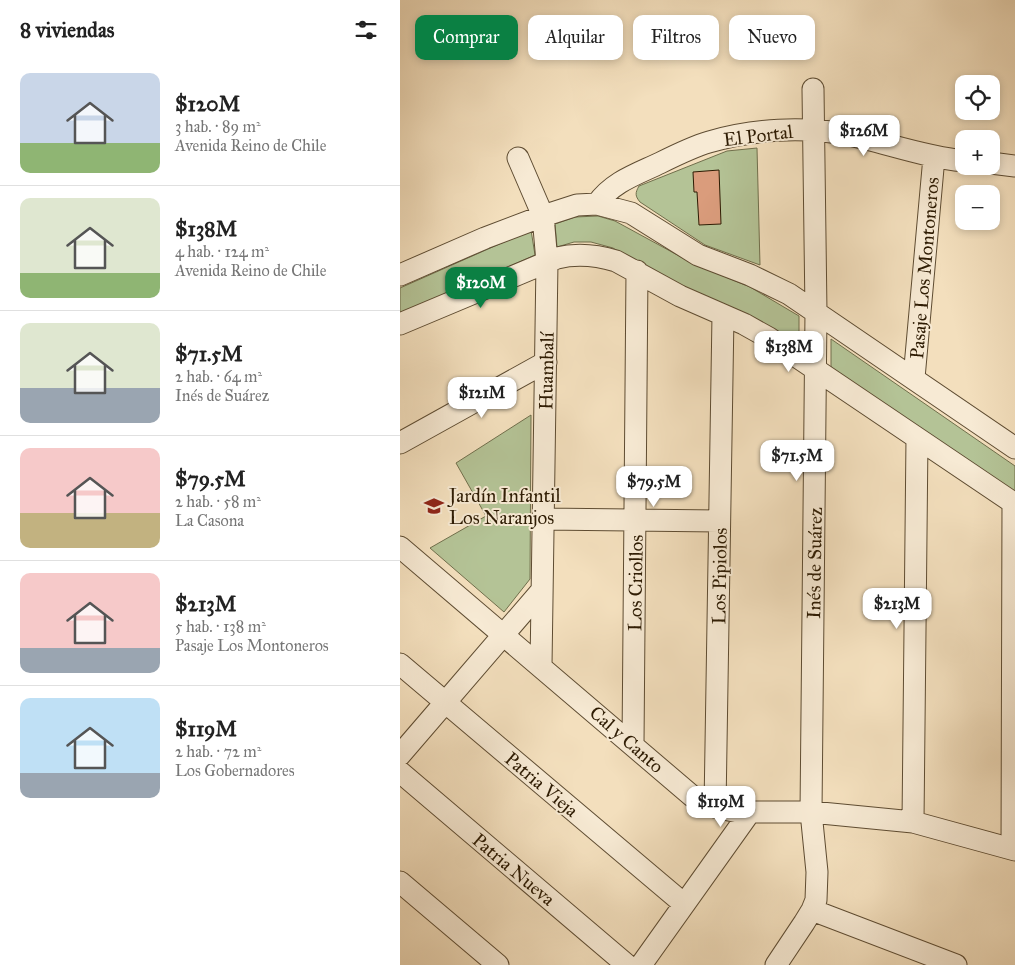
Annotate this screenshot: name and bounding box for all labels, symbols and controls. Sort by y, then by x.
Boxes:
chip: Comprar [415,15,518,60]
chip: Alquilar [528,15,623,60]
chip: Filtros [633,15,719,60]
chip: Nuevo [729,15,815,60]
icon: filters [352,16,380,44]
text: 8 viviendas [20,17,114,43]
map controls [955,75,1000,230]
button: locate [955,75,1000,120]
text: $120M [175,91,240,117]
icon: home [60,93,120,153]
pin: $126M [829,114,899,157]
text: 3 hab. · 89 m² [175,117,261,136]
street label: El Portal [722,120,795,151]
text: $126M [840,121,888,140]
button: + [955,130,1000,175]
text: Avenida Reino de Chile [175,136,326,155]
street label: Pasaje Los Montoneros [905,176,944,360]
button: − [955,185,1000,230]
text: $138M [175,216,237,242]
icon: home [60,218,120,278]
text: 4 hab. · 124 m² [175,242,269,261]
text: Avenida Reino de Chile [175,261,326,280]
pin: $120M [446,266,516,309]
text: $120M [456,273,506,292]
pin: $138M [754,330,824,373]
street label: Huambalí [534,331,559,410]
text: $138M [765,337,813,356]
text: $71.5M [175,341,243,367]
icon: home [60,343,120,403]
text: 2 hab. · 64 m² [175,367,262,386]
pin: $121M [447,376,517,419]
text: $121M [459,383,505,402]
text: Inés de Suárez [175,386,269,405]
pin: $71.5M [756,440,838,482]
text: $71.5M [771,446,823,465]
text: $79.5M [175,466,246,492]
pin: $79.5M [613,466,695,508]
icon: home [60,468,120,528]
text: $79.5M [627,472,681,491]
place label: Jardín Infantil Los Naranjos [447,484,561,529]
text: 2 hab. · 58 m² [175,492,261,511]
school or university icon: Jardín Infantil Los Naranjos [423,495,445,517]
street label: Inés de Suárez [802,507,827,619]
text: La Casona [175,511,244,530]
street label: Los Pipiolos [707,527,732,625]
street label: Los Criollos [623,535,648,631]
pin: $213M [862,588,932,630]
text: $213M [175,591,236,617]
icon: home [60,593,120,653]
text: $213M [874,594,920,613]
text: 5 hab. · 138 m² [175,617,266,636]
text: Pasaje Los Montoneros [175,636,329,655]
street label: Cal y Canto [585,701,669,778]
text: $119M [175,716,237,742]
icon: home [60,718,120,778]
text: 2 hab. · 72 m² [175,742,261,761]
street label: Patria Vieja [500,747,584,822]
text: Los Gobernadores [175,761,295,780]
pin: $119M [686,786,756,828]
text: $119M [697,792,745,811]
street label: Patria Nueva [468,828,560,911]

